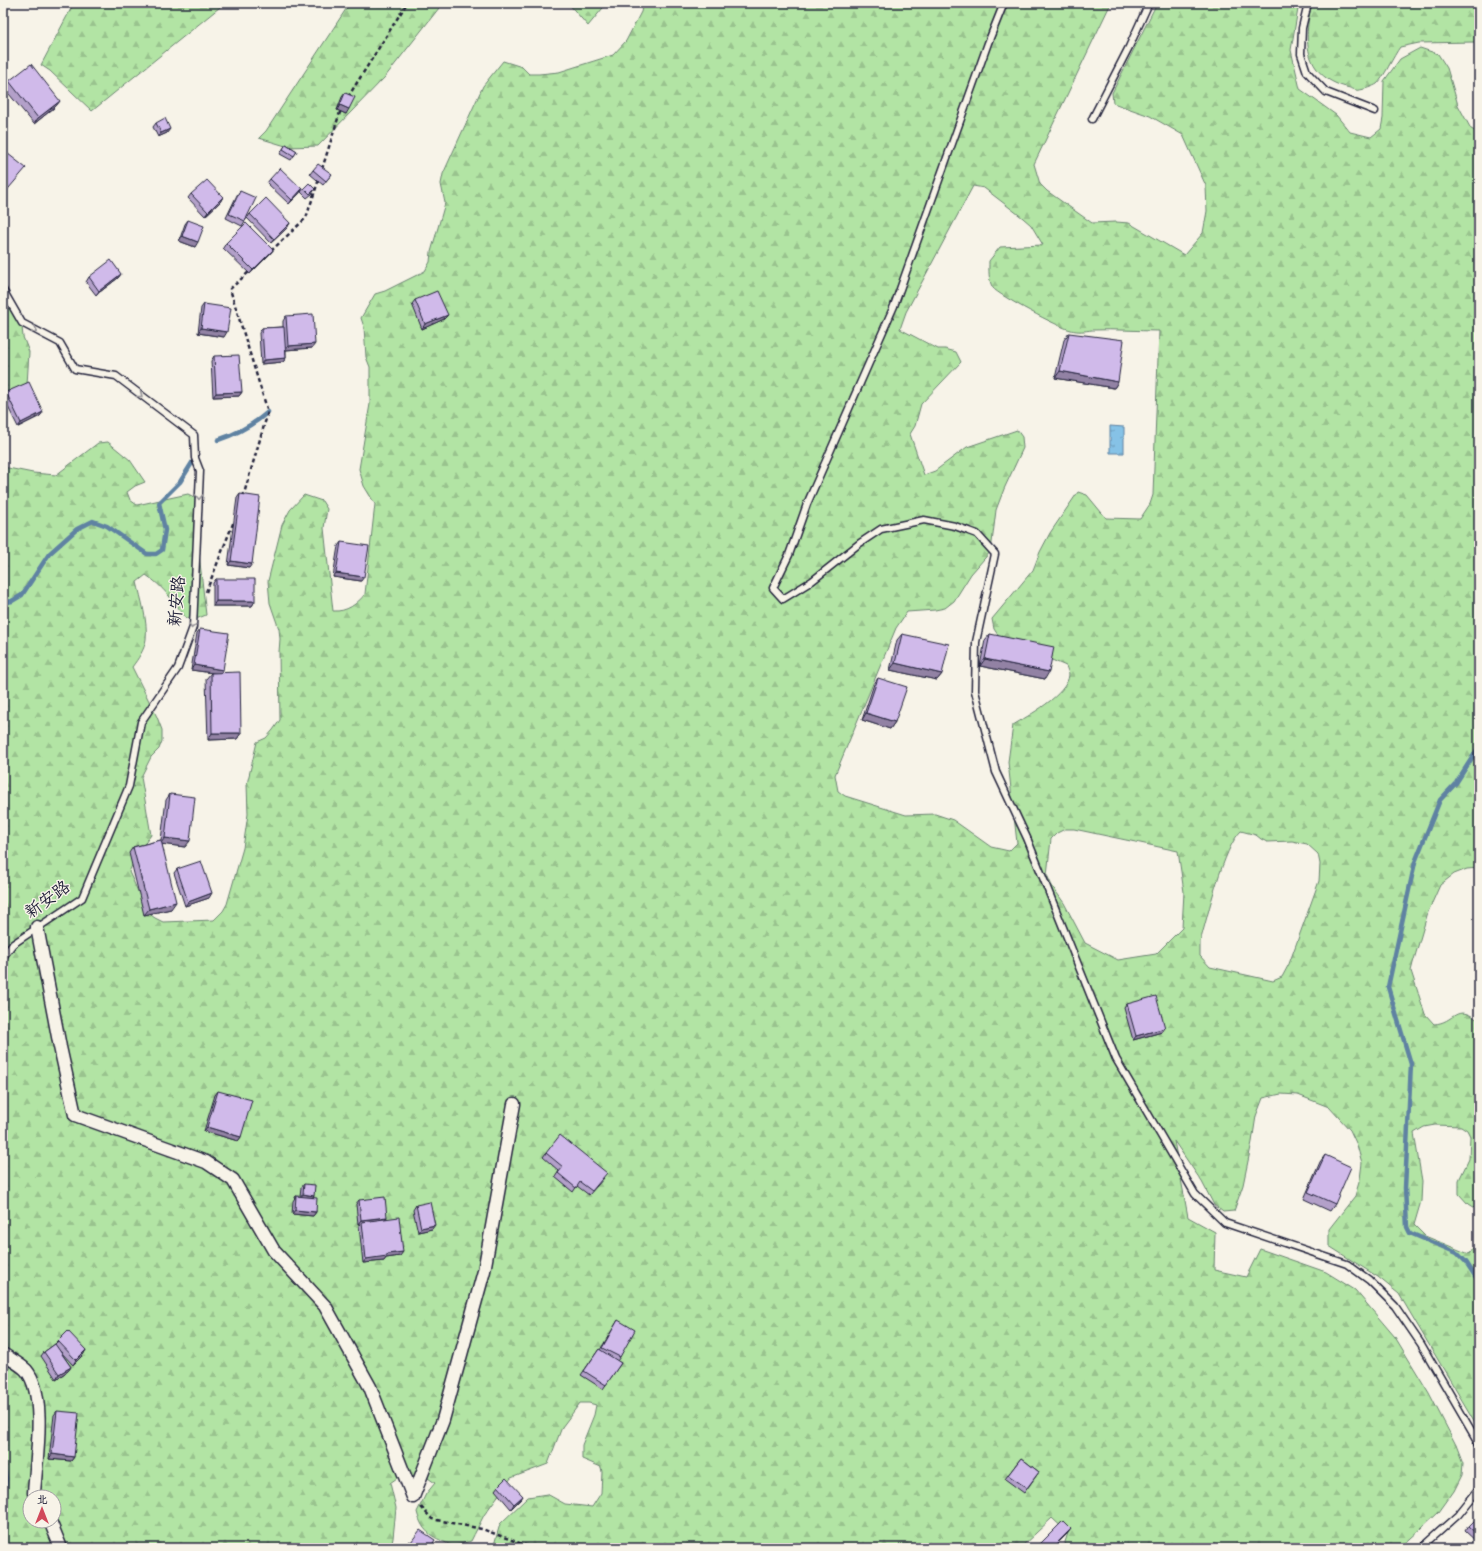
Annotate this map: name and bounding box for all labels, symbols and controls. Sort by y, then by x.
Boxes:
one-way arrow [30,325,38,333]
one-way arrow [135,390,142,397]
one-way arrow [195,494,203,500]
street label: 新安路 [163,575,192,628]
one-way arrow [188,623,196,630]
street label: 新安路 [20,875,76,925]
north arrow [22,1489,62,1529]
text: 北 [37,1492,48,1508]

